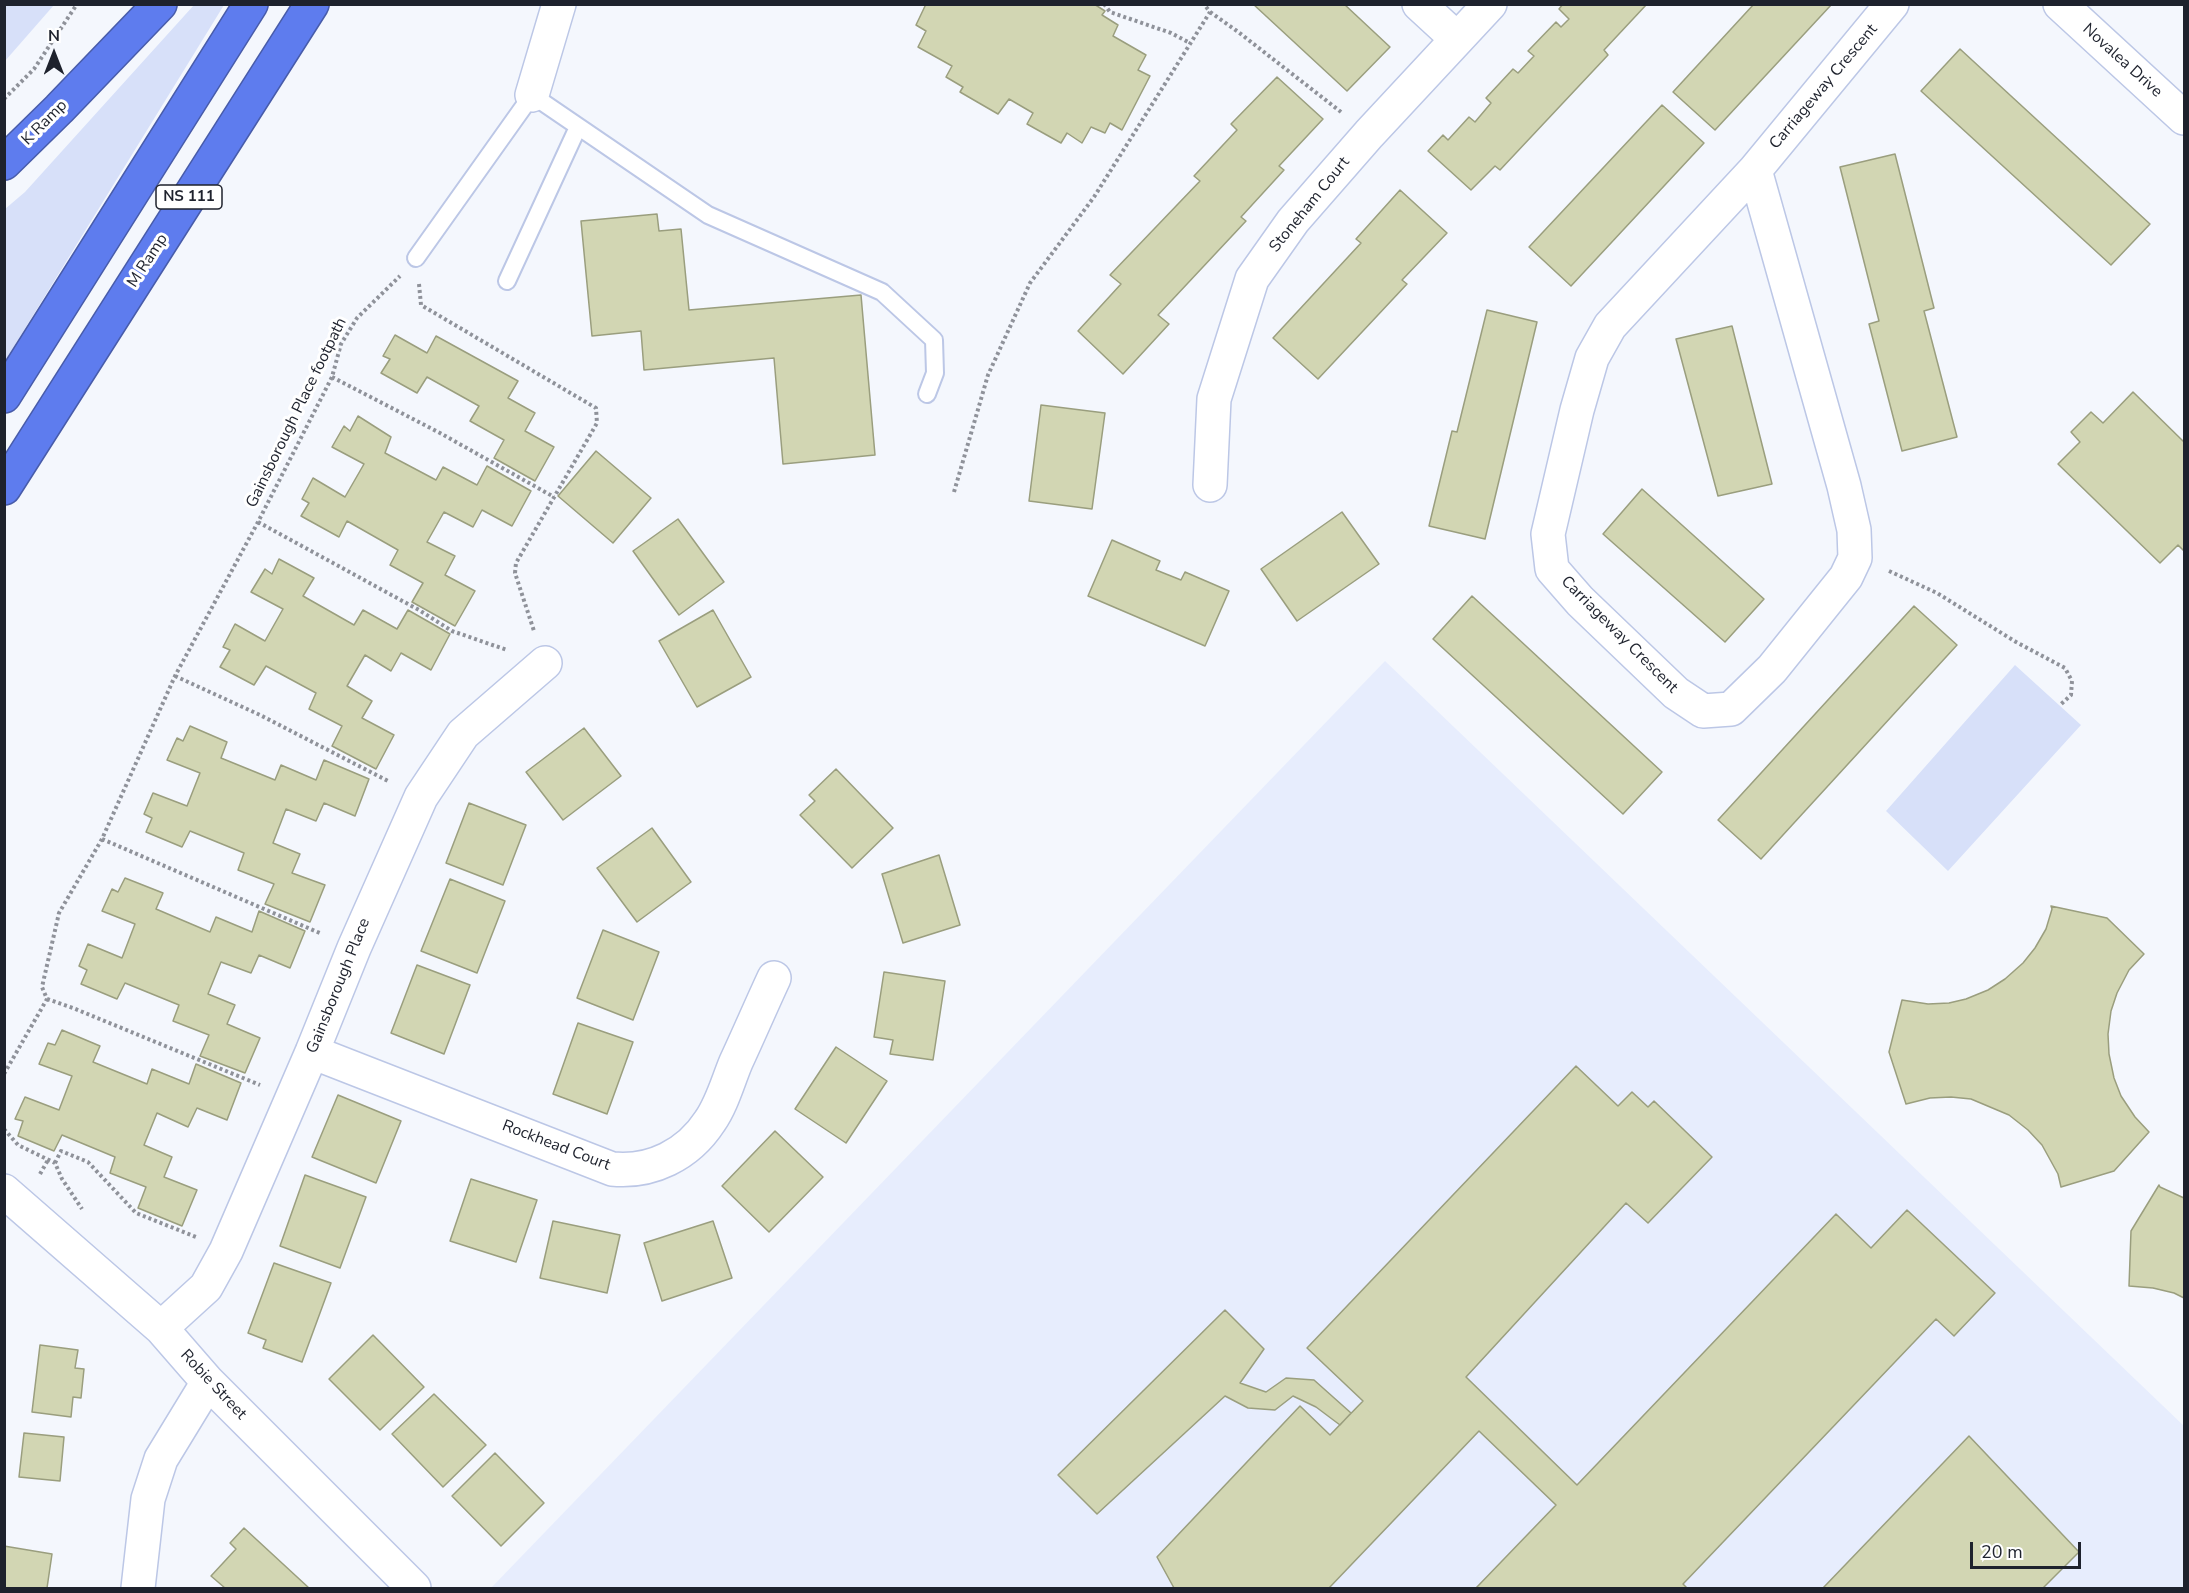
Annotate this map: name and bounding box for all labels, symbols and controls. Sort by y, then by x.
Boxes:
street label: Novalea Drive [2078,20,2166,102]
street label: Carriageway Crescent [1766,21,1882,153]
north arrow [24,24,84,84]
text: N [48,25,60,47]
street label: K Ramp [18,96,72,150]
street label: Stoneham Court [1266,153,1354,257]
road number: NS 111 [156,185,222,209]
street label: M Ramp [124,231,172,291]
street label: Gainsborough Place footpath [243,315,351,511]
street label: Carriageway Crescent [1557,573,1681,697]
street label: Gainsborough Place [303,916,375,1056]
street label: Rockhead Court [499,1117,613,1175]
street label: Robie Street [176,1346,250,1424]
scale bar [1973,1530,2084,1568]
text: 20 m [1981,1540,2023,1564]

